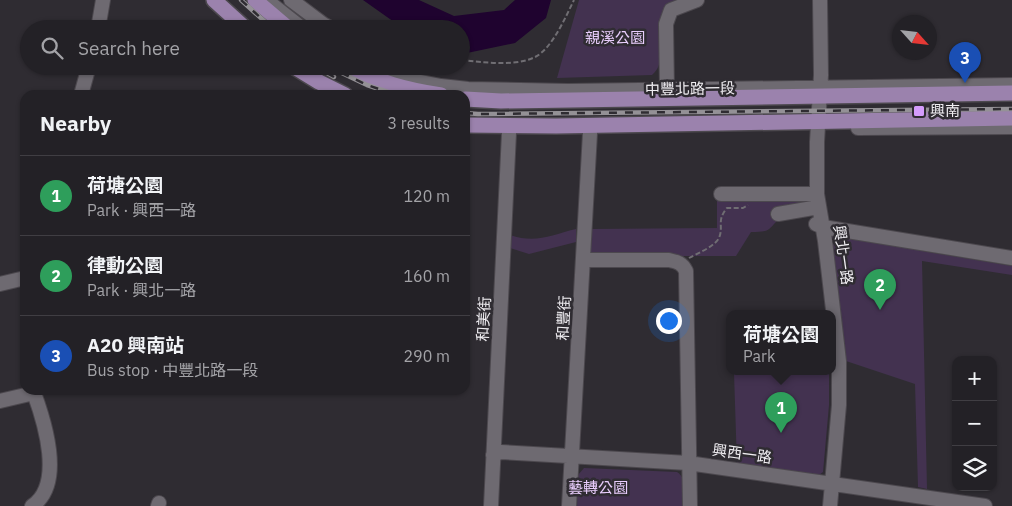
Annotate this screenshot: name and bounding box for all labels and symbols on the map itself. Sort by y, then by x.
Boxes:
north arrow [892,15,937,60]
park label: 親溪公園 [585,28,645,47]
pin: 3 [949,42,981,83]
street label: 中豐北路一段 [645,78,735,99]
place label: 興南 [930,101,960,120]
marker: 興南 [912,104,926,118]
street label: 興北一路 [830,224,857,286]
pin: 2 [864,269,896,310]
street label: 和豐街 [553,295,574,341]
street label: 和美街 [473,296,494,342]
your location [656,308,682,334]
pin: 1 [765,392,797,433]
street label: 興西一路 [711,440,773,467]
park label: 藝轉公園 [568,478,628,497]

